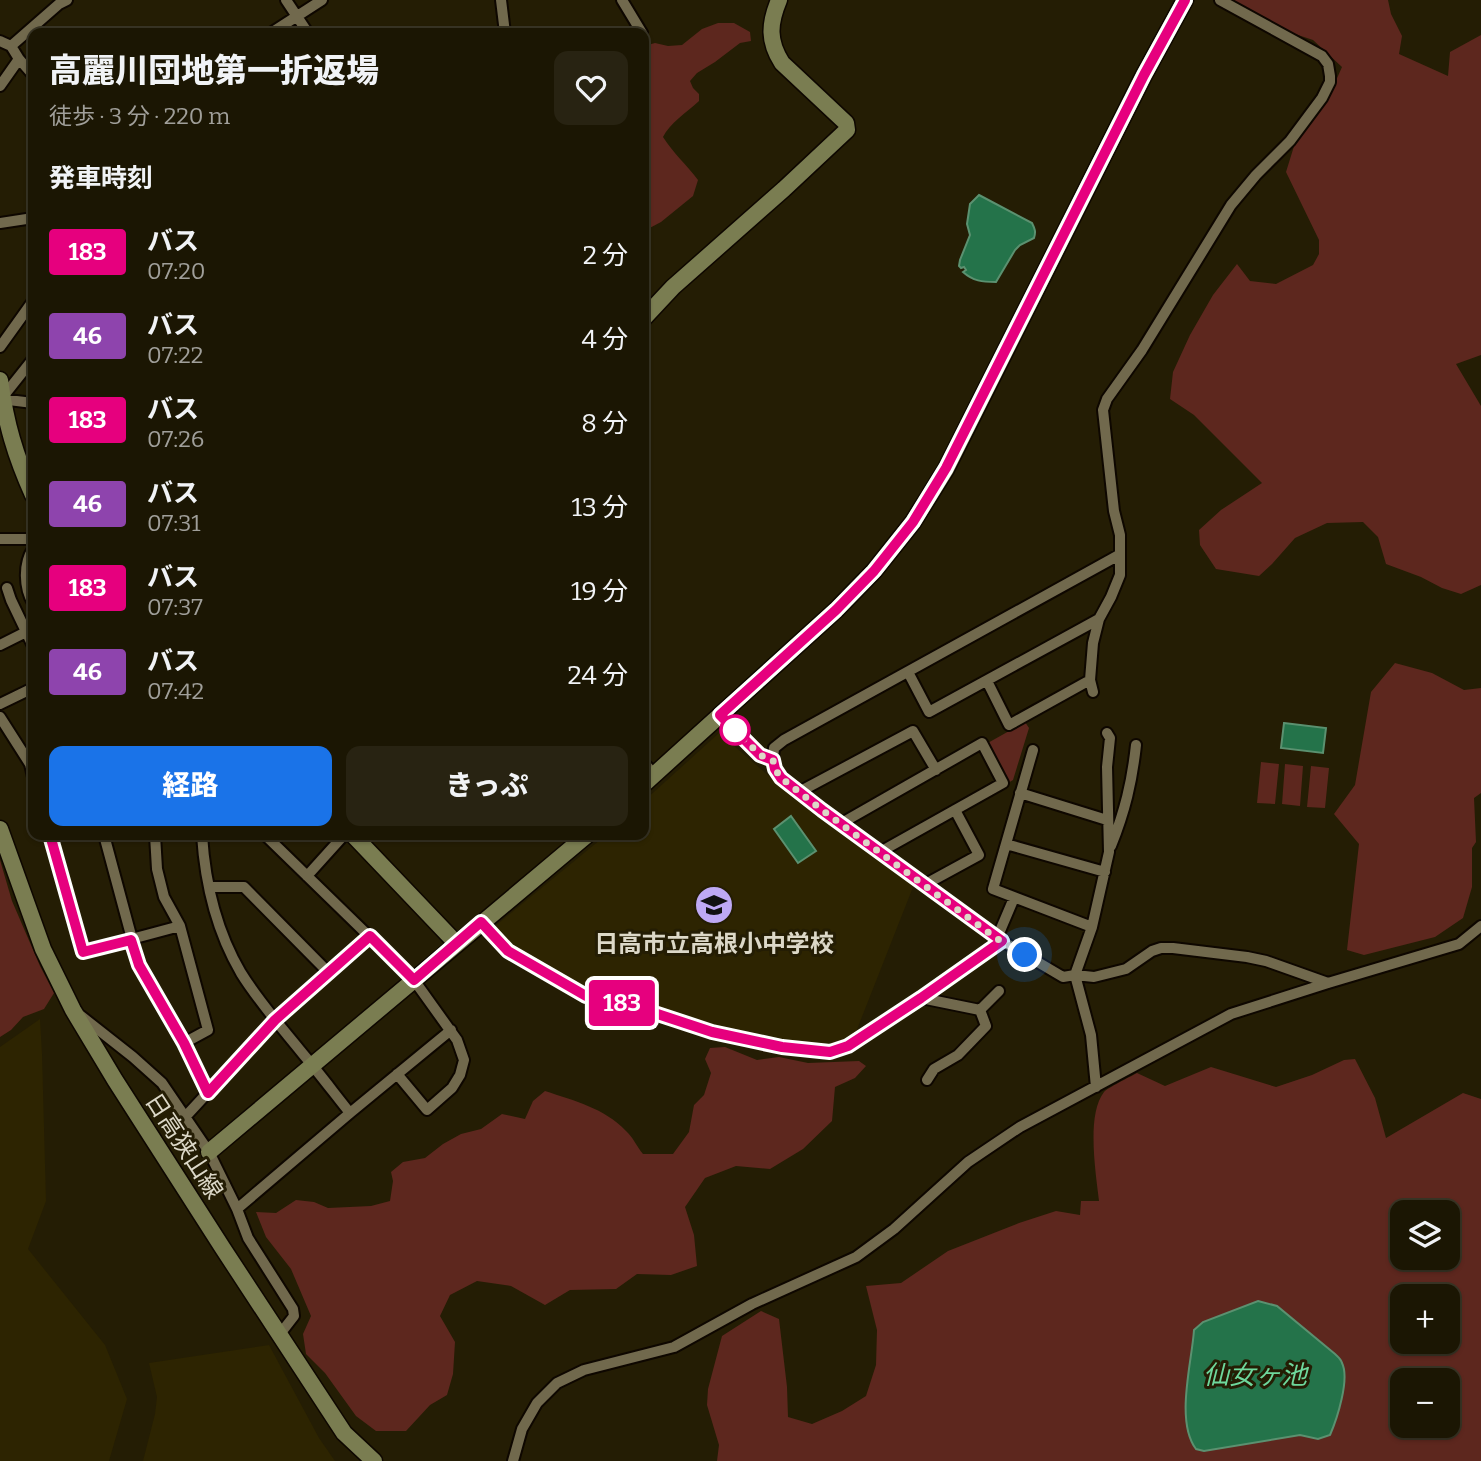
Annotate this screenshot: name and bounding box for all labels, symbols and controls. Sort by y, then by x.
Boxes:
text: 高麗川団地第一折返場 [49,51,379,91]
button: heart [554,51,628,125]
text: 徒歩 · 3 分 · 220 m [49,102,230,130]
text: 発車時刻 [49,163,153,194]
text: バス [147,226,199,257]
text: 183 [68,238,107,266]
text: 2 分 [583,240,628,271]
text: 07:20 [147,257,205,285]
text: バス [147,310,199,341]
text: 46 [73,322,102,350]
text: 4 分 [582,324,628,355]
text: 07:22 [147,341,203,369]
text: バス [147,394,199,425]
text: 183 [68,406,107,434]
text: 8 分 [581,408,628,439]
text: 07:26 [147,425,204,453]
text: バス [147,478,199,509]
text: 46 [73,490,102,518]
text: 13 分 [571,492,628,523]
text: 07:31 [147,509,201,537]
text: バス [147,562,199,593]
text: 183 [68,574,107,602]
text: 19 分 [571,576,628,607]
text: 07:37 [147,593,203,621]
text: バス [147,646,199,677]
text: 46 [73,658,102,686]
text: 24 分 [567,660,628,691]
text: 07:42 [147,677,204,705]
unlabelled marker [720,715,750,745]
button: 経路 [49,746,332,826]
button: きっぷ [346,746,628,826]
school or university icon: 日高市立高根小中学校 [693,884,735,926]
place label: 日高市立高根小中学校 [594,930,834,958]
your location [1007,937,1042,972]
line badge: 183 [582,980,662,1026]
text: 183 [603,989,641,1017]
street label: 日高狭山線 [140,1088,228,1204]
map controls [1390,1200,1460,1438]
button: layers [1390,1200,1460,1270]
button: + [1390,1284,1460,1354]
water label: 仙女ヶ池 [1203,1360,1310,1391]
button: − [1390,1368,1460,1438]

